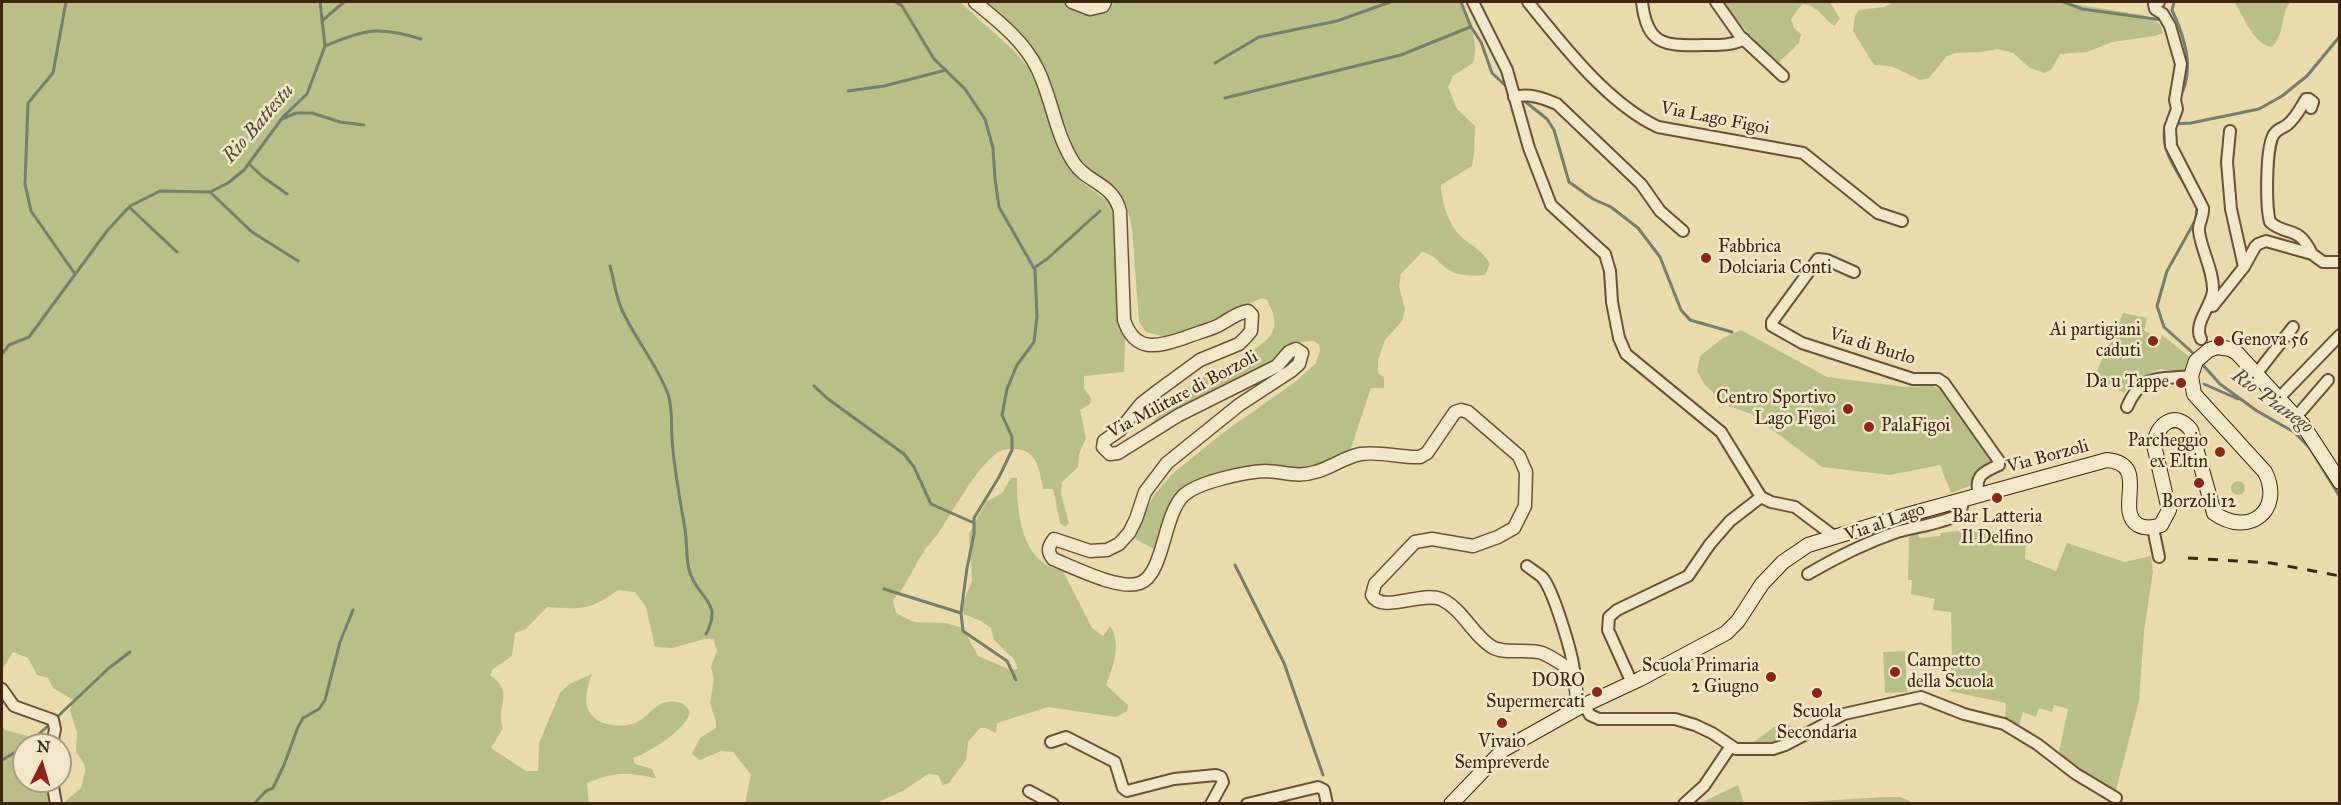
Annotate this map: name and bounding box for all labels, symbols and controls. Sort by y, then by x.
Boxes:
water label: Rio Battestu [218,80,300,168]
street label: Via Lago Figoi [1659,98,1771,140]
place label: Fabbrica Dolciaria Conti [1718,237,1832,280]
marker: Fabbrica Dolciaria Conti [1699,251,1713,265]
place label: Ai partigiani caduti [2050,320,2141,362]
street label: Via di Burlo [1826,324,1918,370]
place label: Genova 56 [2231,330,2308,352]
marker: Ai partigiani caduti [2146,334,2160,348]
marker: Genova 56 [2212,334,2226,348]
street label: Via Militare di Borzoli [1104,346,1262,444]
water label: Rio Pianego [2226,364,2318,440]
place label: Da u Tappe [2085,372,2169,394]
marker: Da u Tappe [2174,376,2188,390]
place label: Centro Sportivo Lago Figoi [1716,388,1836,430]
marker: Centro Sportivo Lago Figoi [1841,402,1855,416]
place label: PalaFigoi [1881,416,1950,438]
marker: PalaFigoi [1862,420,1876,434]
place label: Parcheggio ex Eltin [2128,431,2208,474]
street label: Via Borzoli [2005,436,2091,478]
marker: Parcheggio ex Eltin [2213,445,2227,459]
marker: Borzoli 12 [2192,476,2206,490]
marker: Bar Latteria Il Delfino [1990,491,2004,505]
place label: Borzoli 12 [2162,492,2236,514]
street label: Via al Lago [1842,499,1928,547]
place label: Bar Latteria Il Delfino [1952,507,2042,550]
place label: Campetto della Scuola [1907,651,1994,694]
place label: Scuola Primaria 2 Giugno [1642,656,1759,698]
marker: Campetto della Scuola [1888,665,1902,679]
marker: Scuola Primaria 2 Giugno [1764,670,1778,684]
place label: DORO Supermercati [1486,671,1585,714]
marker: DORO Supermercati [1590,685,1604,699]
marker: Scuola Secondaria [1810,686,1824,700]
place label: Scuola Secondaria [1777,702,1857,744]
marker: Vivaio Sempreverde [1495,716,1509,730]
place label: Vivaio Sempreverde [1454,732,1550,774]
north arrow [12,733,72,793]
text: N [36,737,51,757]

